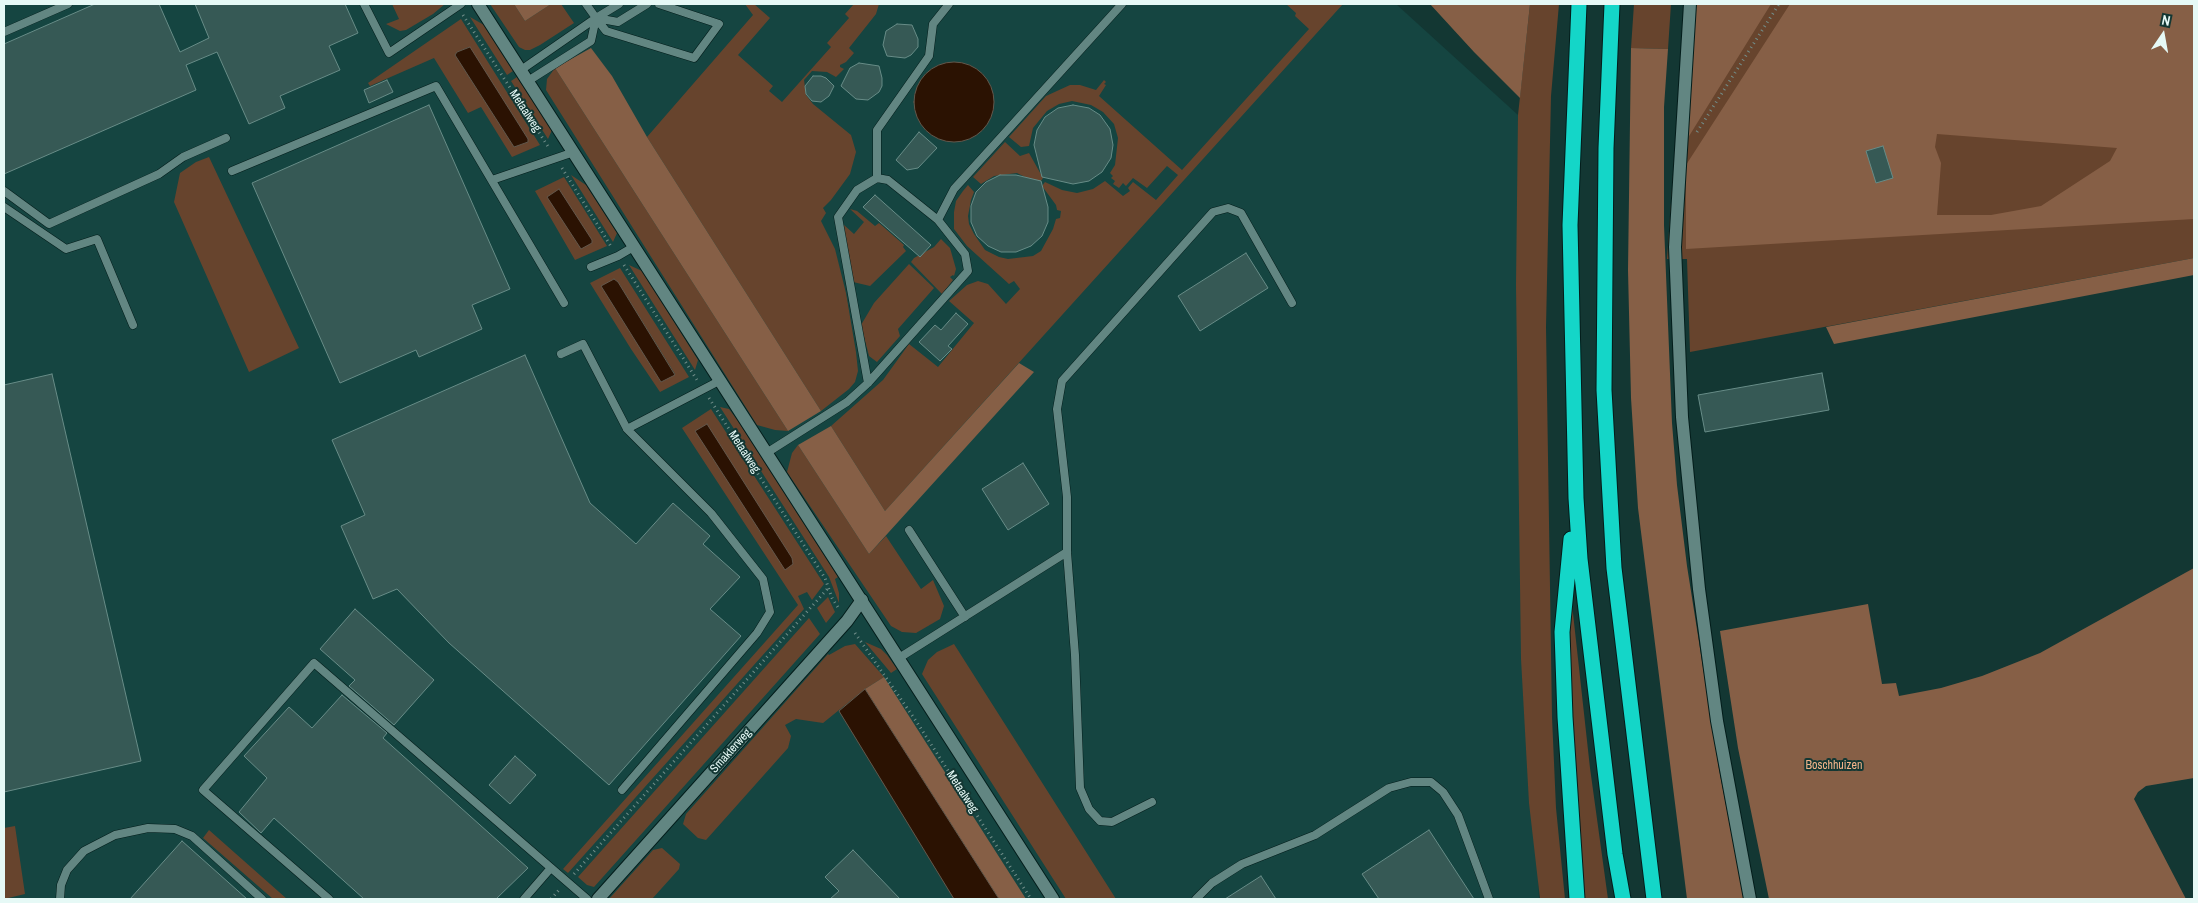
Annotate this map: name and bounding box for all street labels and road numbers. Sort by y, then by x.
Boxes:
street label: Metaalweg [506,87,544,135]
street label: Metaalweg [725,428,763,476]
street label: Smakterweg [707,726,755,776]
street label: Metaalweg [943,768,981,816]

